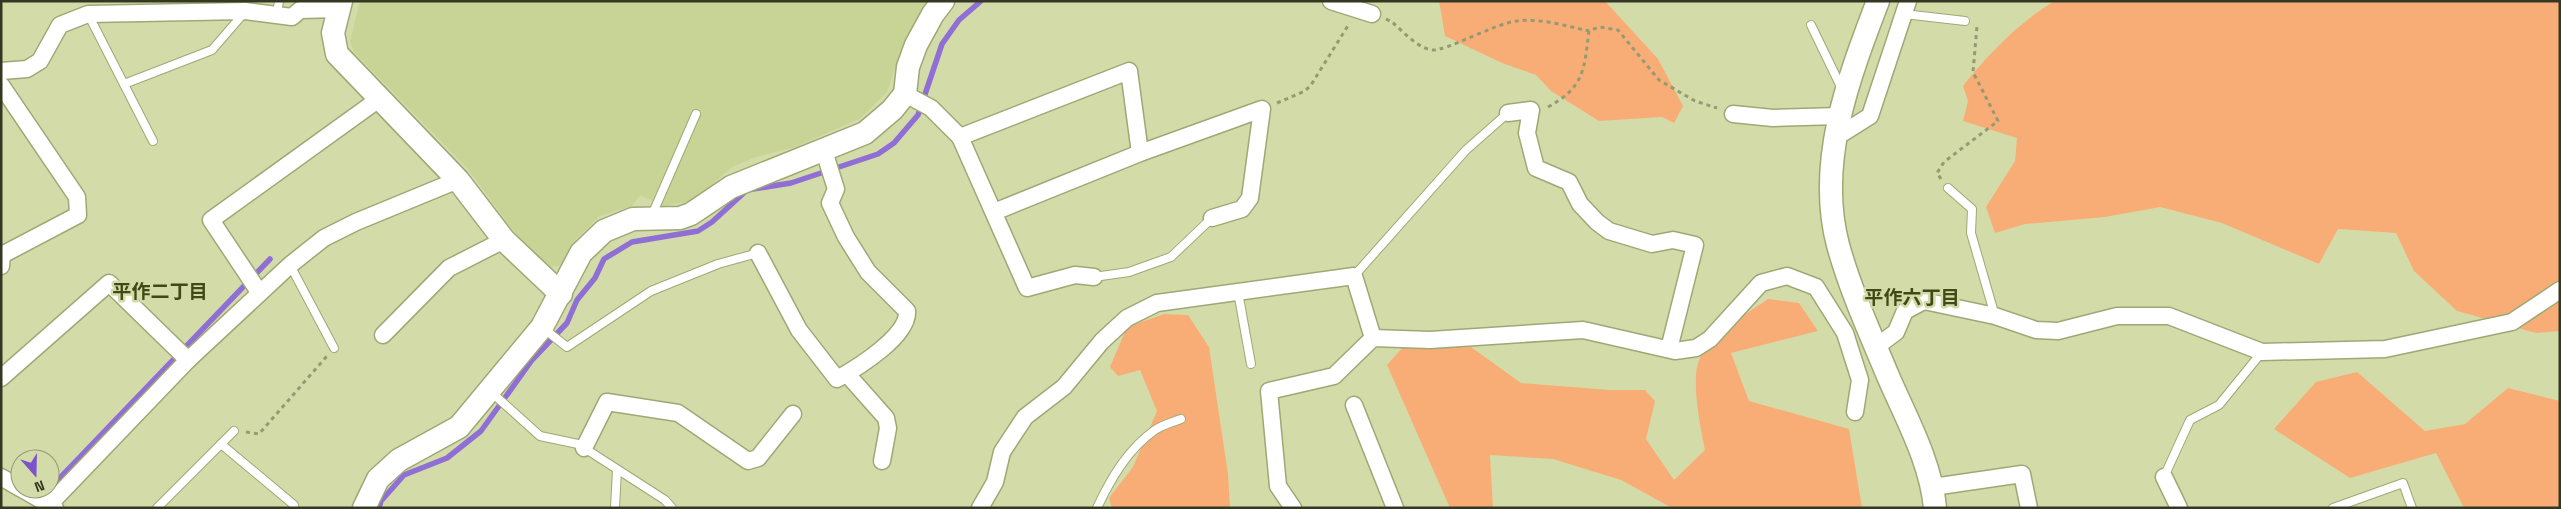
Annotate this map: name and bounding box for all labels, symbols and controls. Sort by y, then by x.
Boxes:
district label: 平作二丁目 [112,279,208,304]
district label: 平作六丁目 [1864,285,1960,310]
north arrow [10,449,60,499]
text: N [32,476,47,496]

